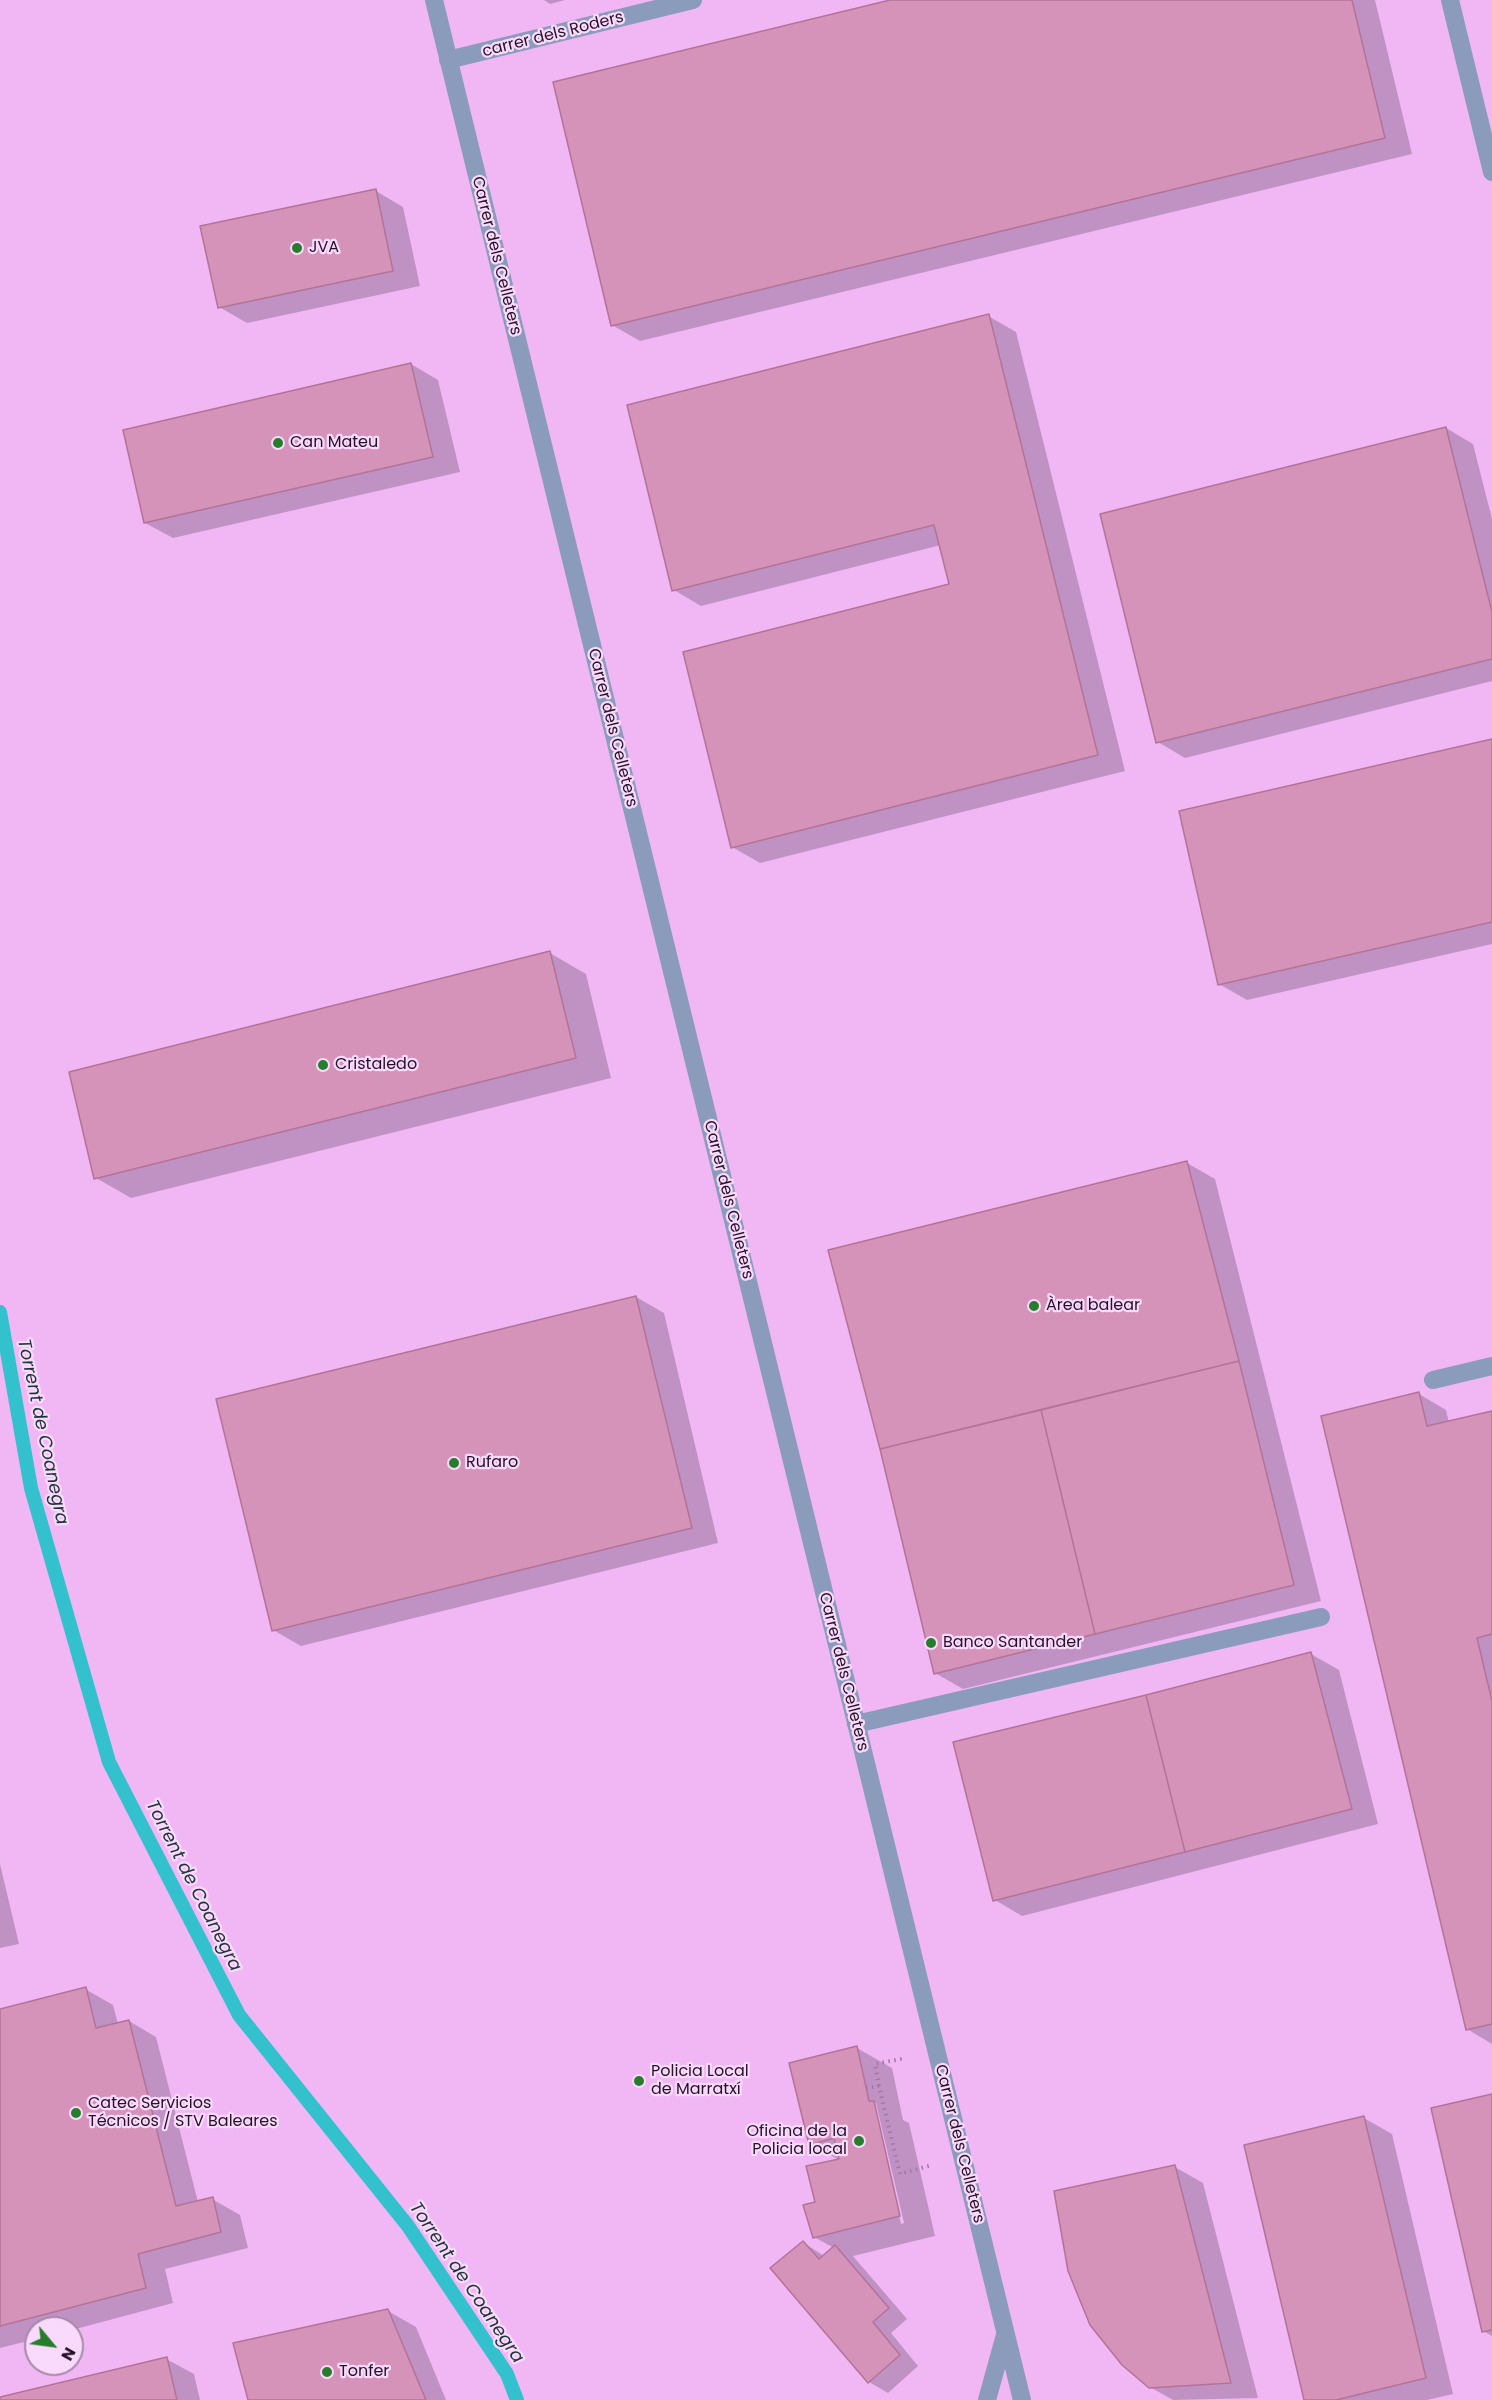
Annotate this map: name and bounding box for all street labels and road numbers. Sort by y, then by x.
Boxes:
street label: carrer dels Roders [480,8,626,62]
street label: Carrer dels Celleters [467,175,525,337]
street label: Carrer dels Celleters [583,647,641,809]
street label: Carrer dels Celleters [699,1119,757,1281]
street label: Carrer dels Celleters [814,1591,872,1753]
street label: Carrer dels Celleters [930,2063,988,2225]

